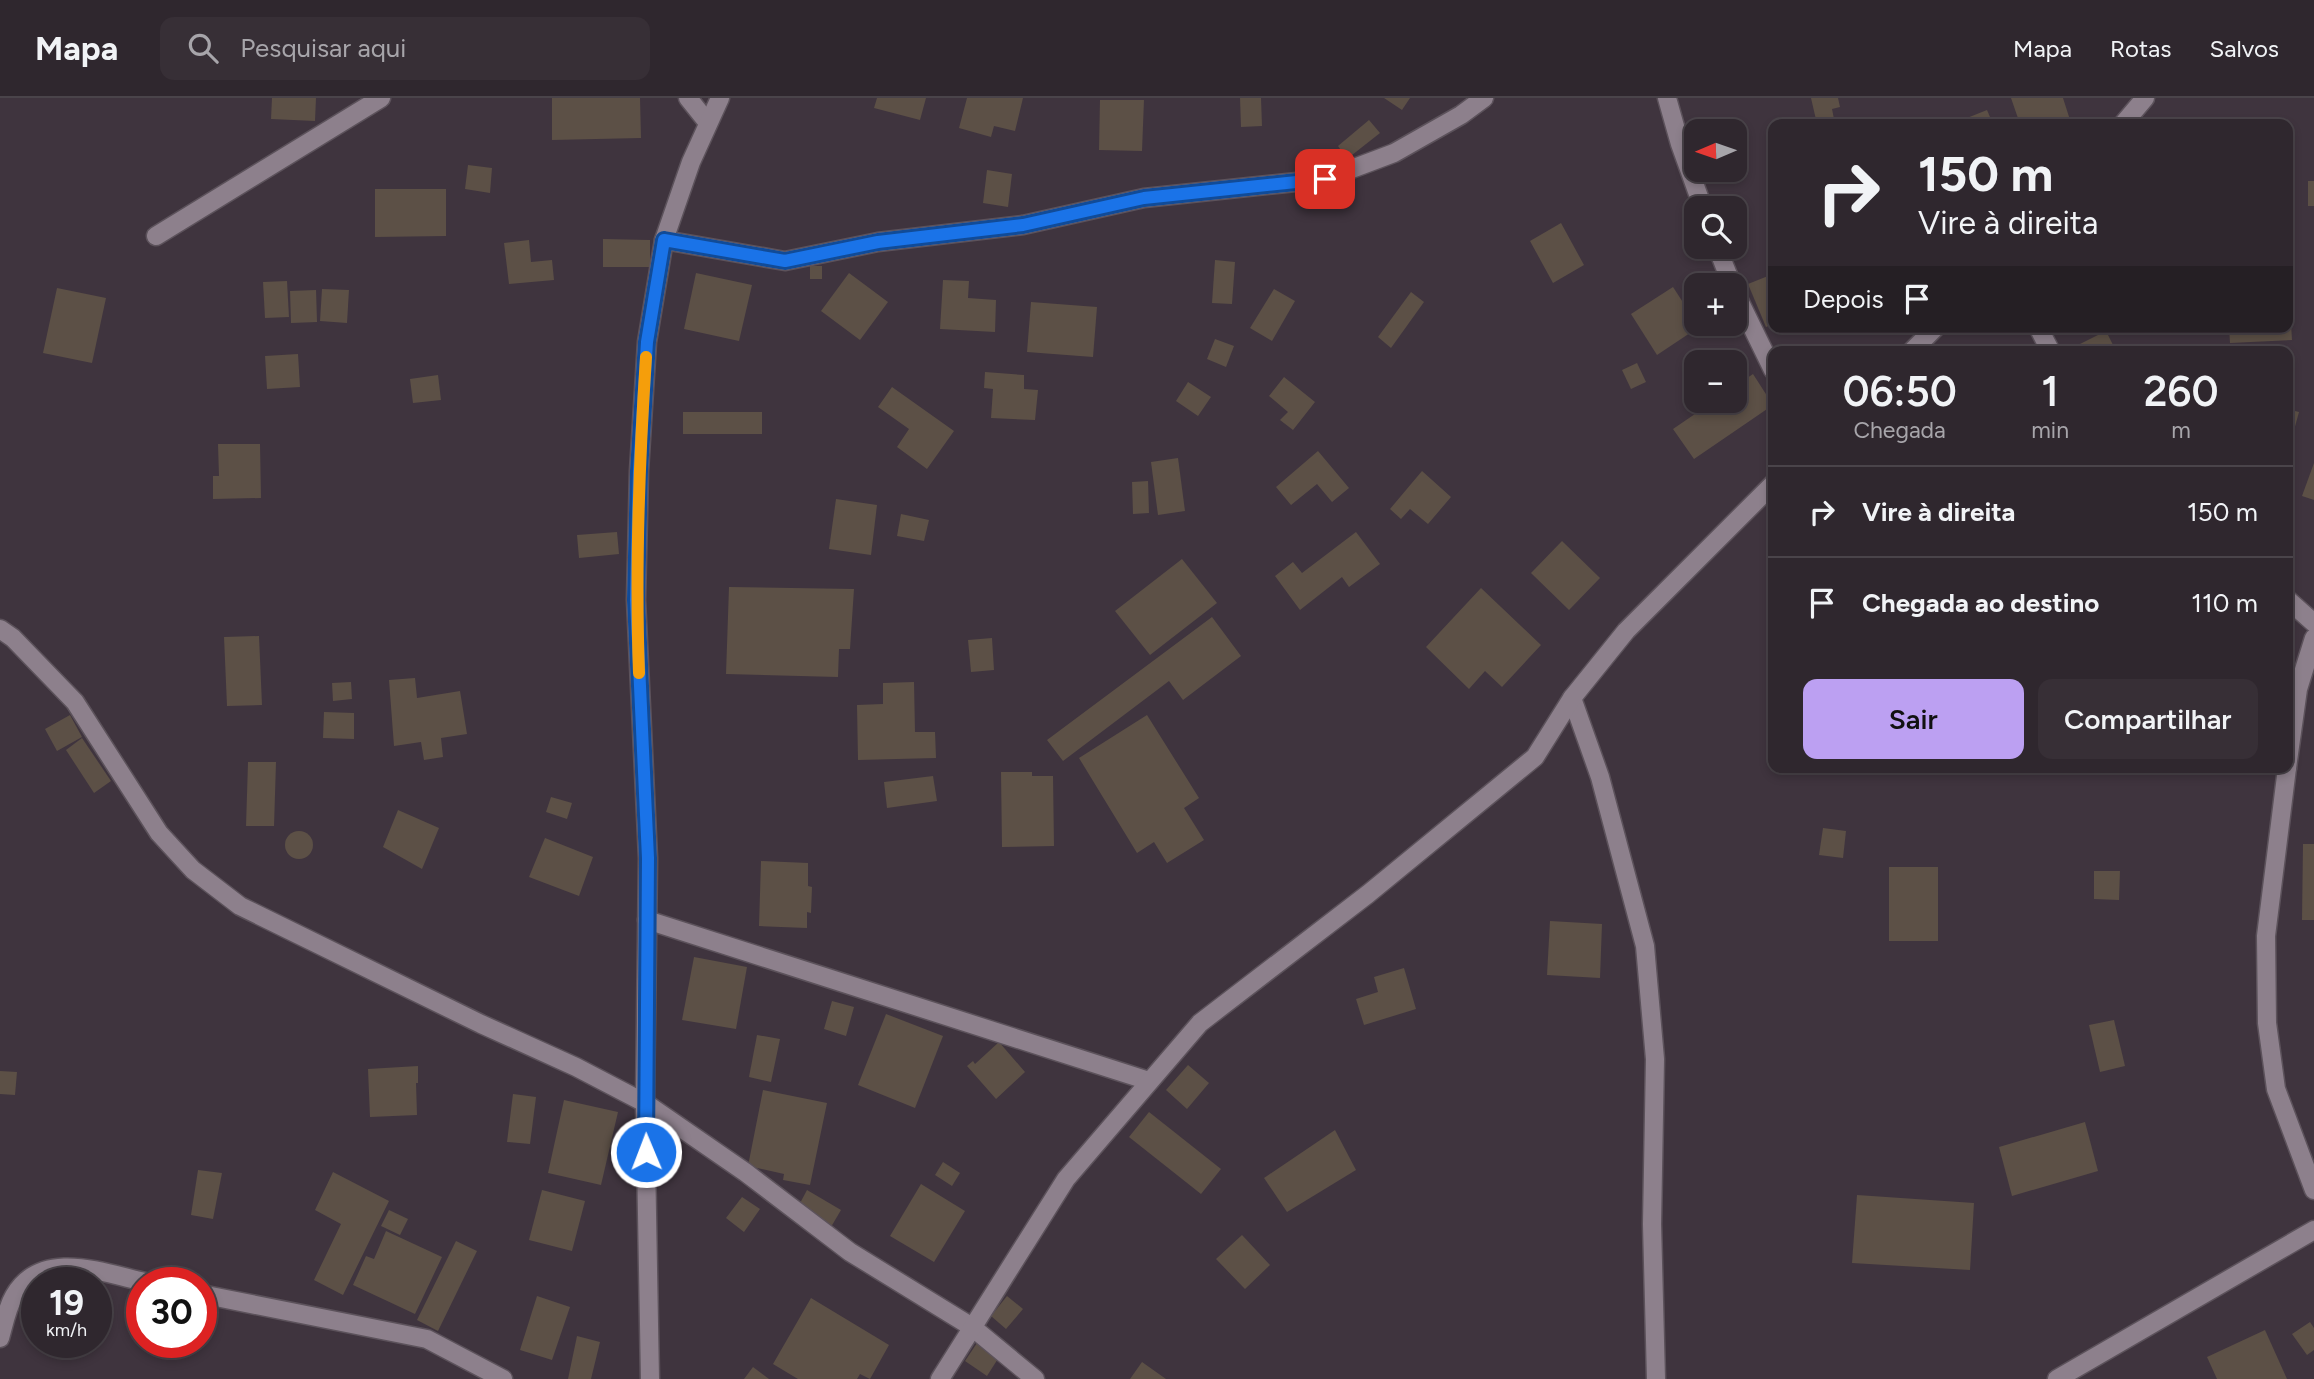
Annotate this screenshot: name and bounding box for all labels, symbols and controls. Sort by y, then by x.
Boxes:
search box [160,17,650,80]
text: Mapa [35,29,118,68]
icon: search [184,29,222,67]
text: Pesquisar aqui [240,32,406,64]
text: Mapa [2013,34,2072,63]
text: Rotas [2110,34,2171,63]
text: Salvos [2209,34,2279,63]
north arrow [1684,119,1746,182]
map controls [1684,119,1747,413]
text: 150 m [1918,144,2053,203]
icon: right [1803,147,1894,238]
pin [1295,149,1355,209]
icon: arrive [1306,160,1344,198]
button: search [1684,196,1747,259]
text: Vire à direita [1918,204,2098,242]
button: + [1684,273,1747,336]
icon: arrive [1898,280,1936,318]
text: Depois [1803,283,1884,315]
button: − [1684,350,1747,413]
text: 06:50 [1842,366,1957,417]
text: 1 [2041,366,2059,417]
text: 260 [2143,366,2219,417]
text: Chegada [1853,416,1946,444]
text: min [2031,416,2069,444]
text: m [2171,416,2191,444]
icon: right [1803,493,1841,531]
text: Vire à direita [1862,496,2015,528]
text: 150 m [2187,496,2258,528]
icon: arrive [1803,584,1841,622]
text: Chegada ao destino [1862,587,2099,619]
text: 110 m [2191,587,2258,619]
button: Sair [1803,679,2024,759]
button: Compartilhar [2038,679,2258,759]
position arrow [609,1115,683,1189]
speed limit sign: 30 [126,1267,217,1358]
text: 19 [49,1282,84,1324]
text: km/h [46,1319,87,1341]

